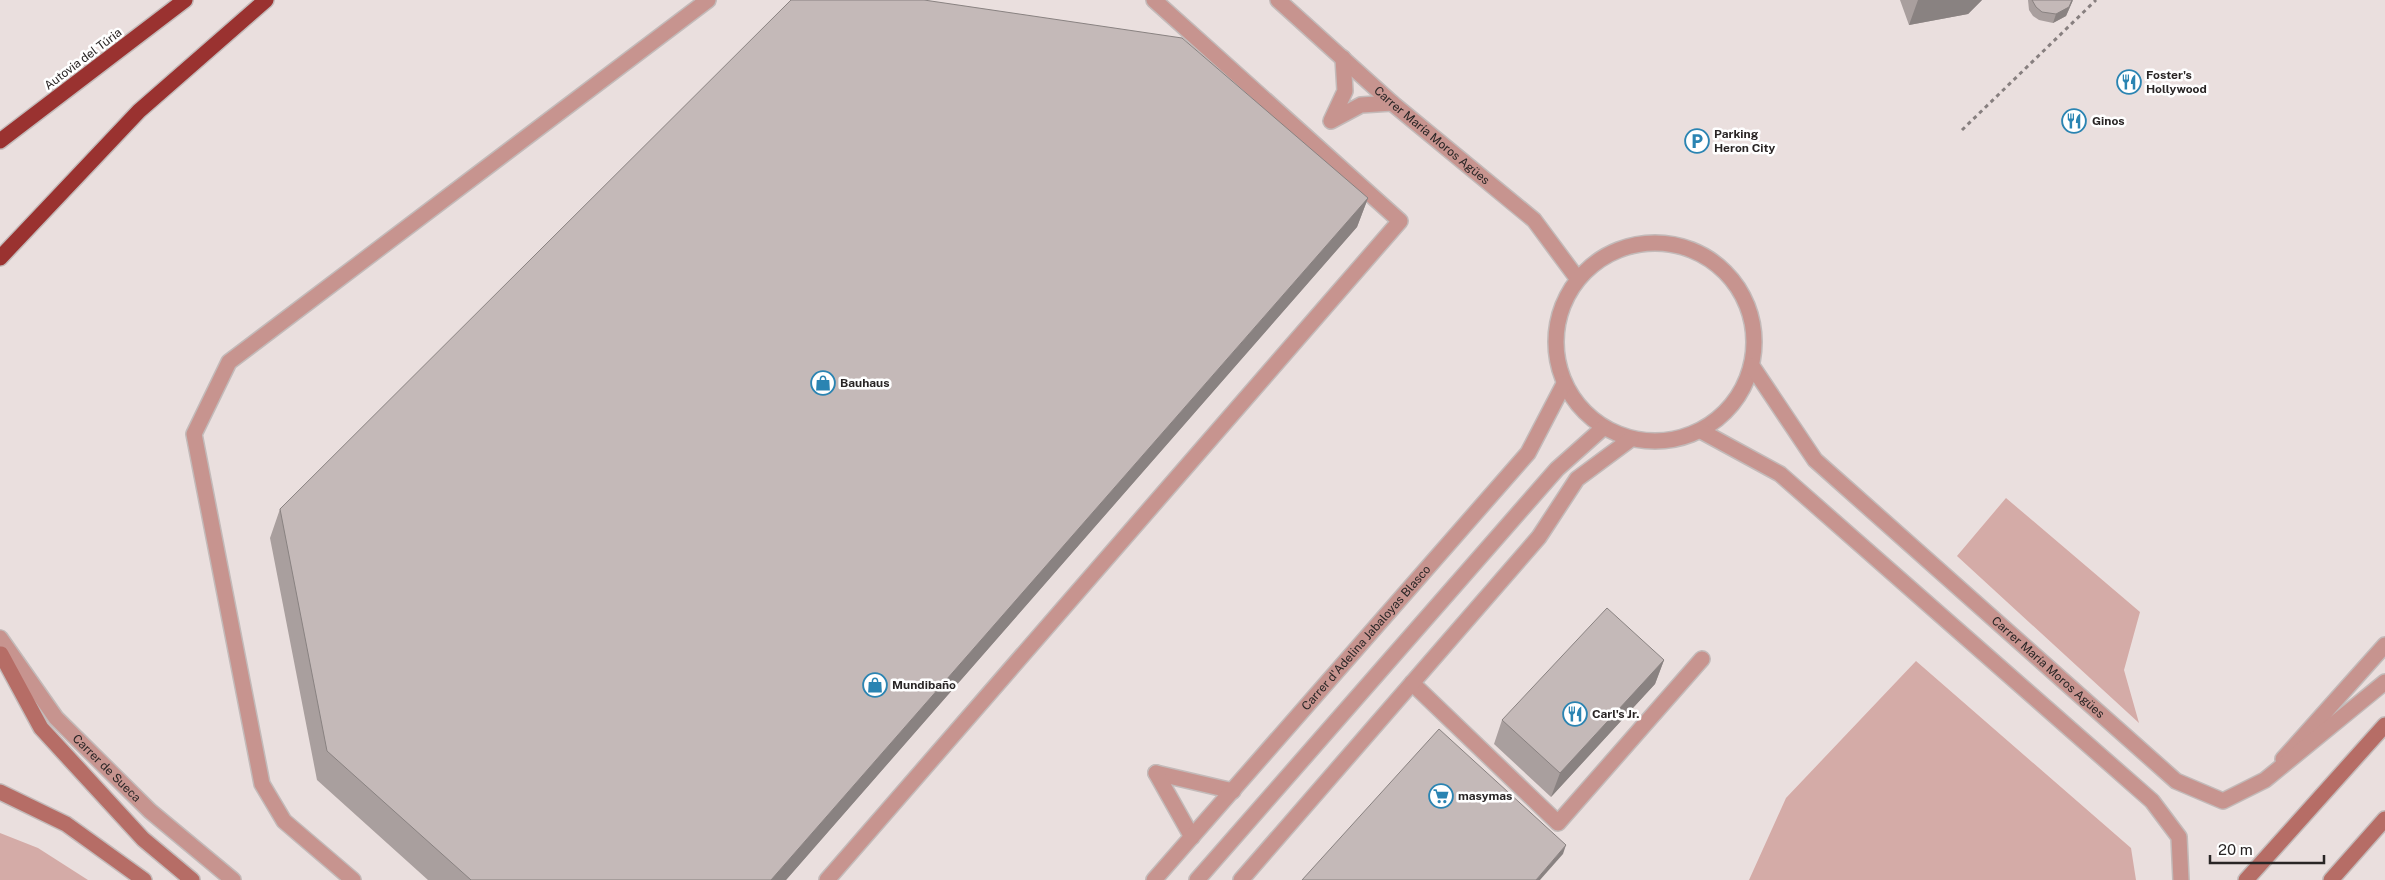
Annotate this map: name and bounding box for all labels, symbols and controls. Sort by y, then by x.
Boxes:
street label: Autovia del Túria [42,25,124,93]
place label: Foster's Hollywood [2146,68,2207,96]
restaurant icon: Foster's Hollywood [2116,69,2142,95]
street label: Carrer María Moros Agües [1371,83,1492,188]
restaurant icon: Ginos [2061,108,2087,134]
place label: Ginos [2092,114,2125,128]
place label: Parking Heron City [1714,127,1775,155]
parking icon: Parking Heron City [1684,128,1710,154]
shop icon: Bauhaus [810,370,836,396]
place label: Bauhaus [840,376,890,390]
street label: Carrer d'Adelina Jabaloyas Blasco [1299,562,1434,713]
street label: Carrer María Moros Agües [1989,613,2107,721]
shop icon: Mundibaño [862,672,888,698]
place label: Mundibaño [892,678,956,692]
restaurant icon: Carl's Jr. [1562,701,1588,727]
place label: Carl's Jr. [1592,707,1639,721]
street label: Carrer de Sueca [70,731,144,805]
supermarket icon: masymas [1428,783,1454,809]
place label: masymas [1458,789,1512,803]
scale bar [2210,832,2324,864]
text: 20 m [2218,841,2253,858]

